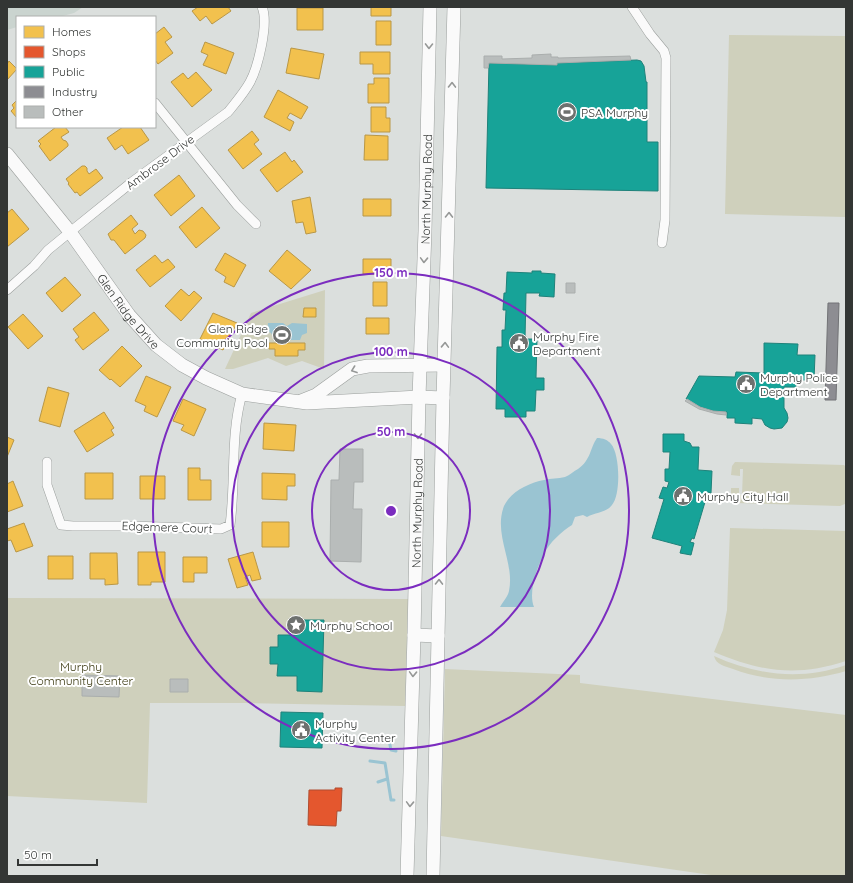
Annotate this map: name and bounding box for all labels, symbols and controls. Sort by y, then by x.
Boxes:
legend [16,16,156,128]
text: Homes [52,24,92,39]
one-way arrow [425,43,433,49]
text: Shops [52,44,86,59]
text: Public [52,64,85,79]
one-way arrow [448,82,456,88]
text: Industry [52,84,97,99]
sports icon: PSA Murphy [556,101,578,123]
text: Other [52,104,84,119]
place label: PSA Murphy [581,105,648,120]
street label: Ambrose Drive [123,131,197,193]
street label: North Murphy Road [417,134,435,245]
one-way arrow [445,212,453,218]
one-way arrow [420,257,429,263]
text: 150 m [374,265,408,280]
street label: Glen Ridge Drive [94,271,163,352]
place label: Glen Ridge Community Pool [176,321,268,350]
sports icon: Glen Ridge Community Pool [271,324,293,346]
place label: Murphy Fire Department [533,329,600,358]
public building icon: Murphy Fire Department [508,332,530,354]
one-way arrow [441,342,449,348]
text: 100 m [374,344,408,359]
one-way arrow [350,365,357,373]
place label: Murphy Police Department [760,370,838,399]
public building icon: Murphy Police Department [735,373,757,395]
text: 50 m [377,424,405,439]
one-way arrow [414,433,422,439]
street label: North Murphy Road [408,458,425,568]
public building icon: Murphy City Hall [672,485,694,507]
place label: Murphy City Hall [697,489,789,504]
centre of rings [384,504,398,518]
street label: Edgemere Court [121,518,213,536]
one-way arrow [435,579,443,585]
place icon: Murphy School [285,614,307,636]
place label: Murphy School [310,618,393,633]
park label: Murphy Community Center [29,659,134,688]
one-way arrow [409,671,418,677]
place label: Murphy Activity Center [315,716,396,745]
public building icon: Murphy Activity Center [290,719,312,741]
one-way arrow [405,801,414,807]
scale bar [18,841,97,867]
text: 50 m [24,847,52,862]

